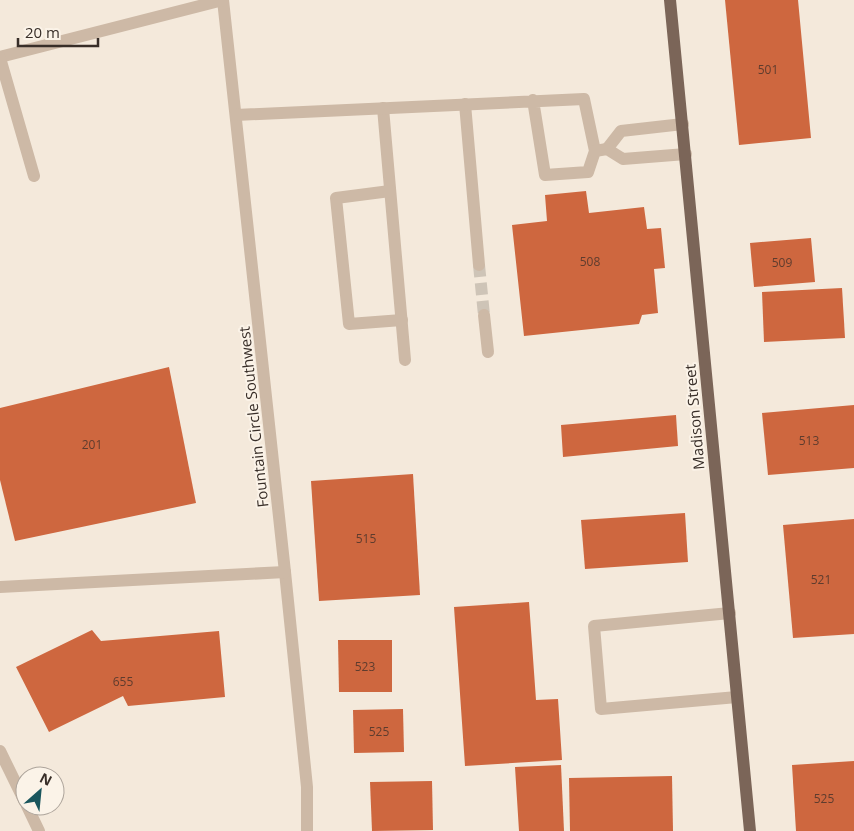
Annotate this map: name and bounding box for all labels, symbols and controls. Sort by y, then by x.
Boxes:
scale bar [18,15,98,47]
text: 20 m [25,22,60,42]
house number: 501 [758,61,778,78]
house number: 508 [580,253,600,270]
house number: 509 [772,254,792,271]
street label: Fountain Circle Southwest [234,325,272,509]
street label: Madison Street [679,363,709,471]
house number: 513 [799,432,819,449]
house number: 201 [82,436,102,453]
house number: 515 [356,530,376,547]
house number: 521 [811,571,831,588]
house number: 523 [355,658,375,675]
house number: 655 [113,673,133,690]
house number: 525 [369,723,389,740]
north arrow [15,766,65,816]
text: N [37,768,56,790]
house number: 525 [814,790,834,807]

